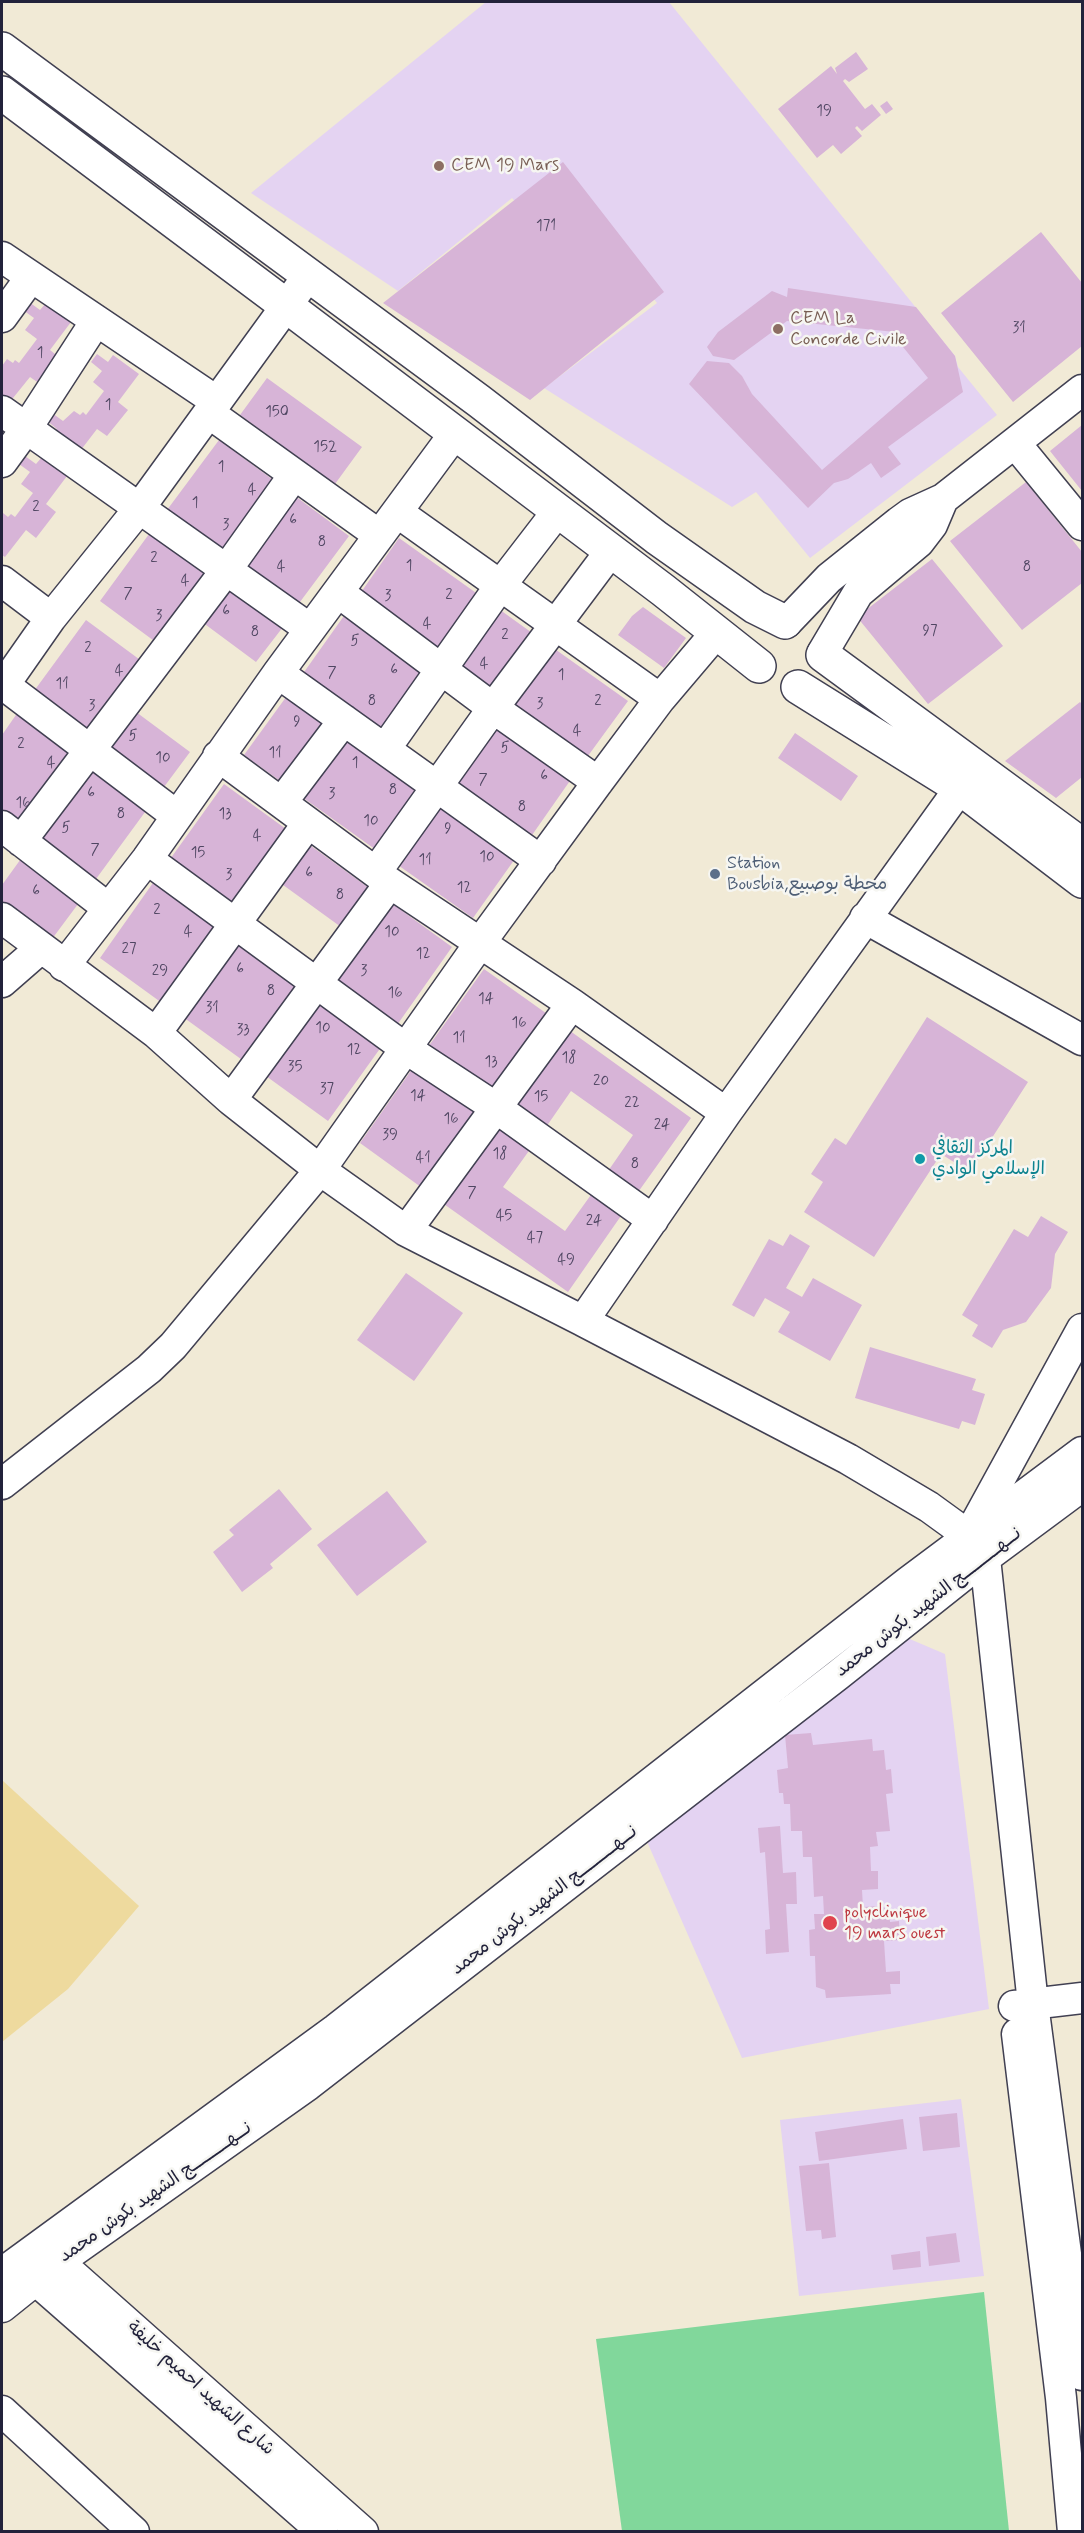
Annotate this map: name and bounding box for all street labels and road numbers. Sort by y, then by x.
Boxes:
street label: نـــهـــــــــــج الشهيد بكوش محمد [831,1523,1027,1683]
street label: نـــهـــــــــــج الشهيد بكوش محمد [447,1821,643,1981]
street label: نـــهـــــــــــج الشهيد بكوش محمد [55,2118,257,2268]
street label: شارع الشهيد احميم خليفة [122,2317,278,2461]

